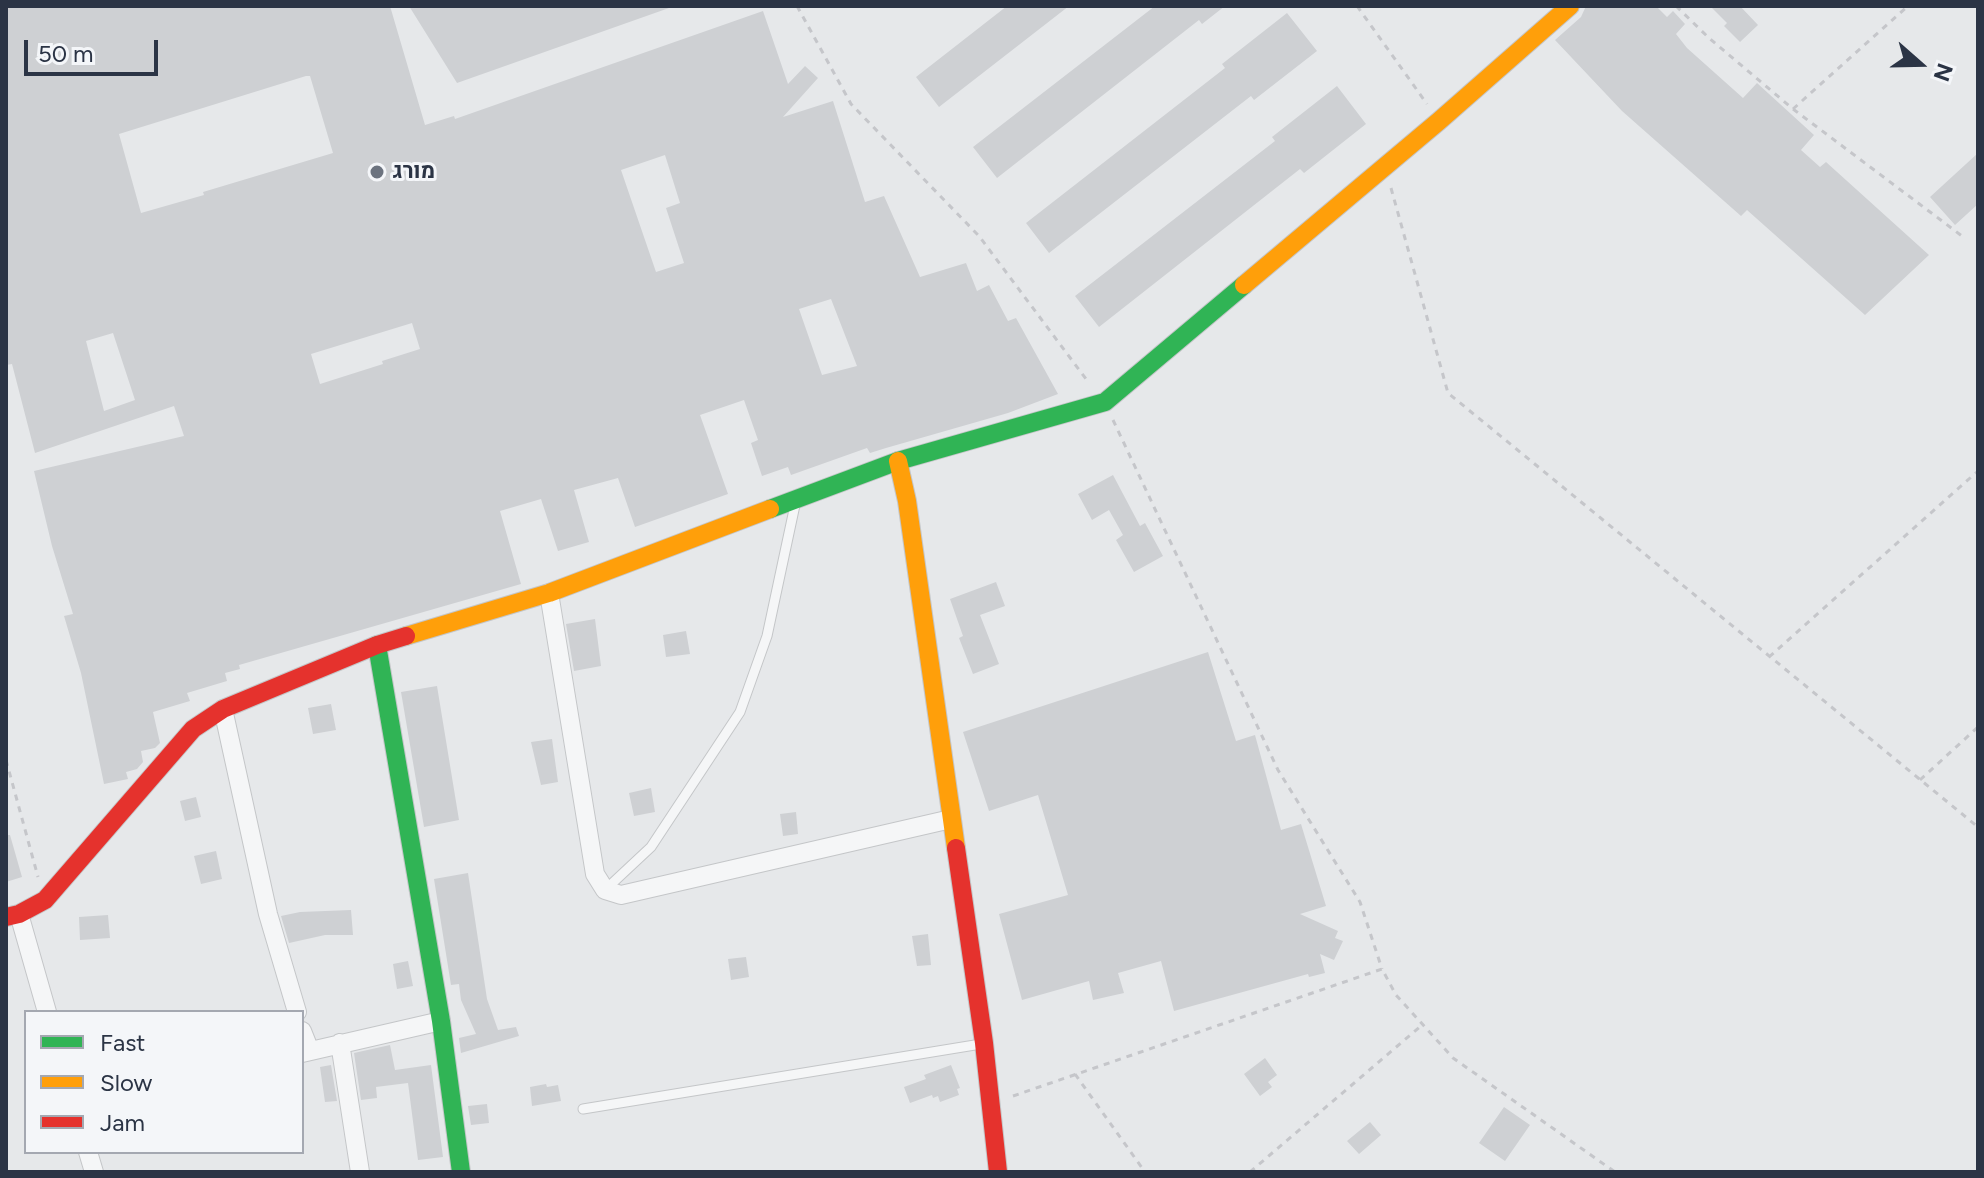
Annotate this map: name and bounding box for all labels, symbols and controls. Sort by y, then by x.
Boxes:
scale bar [28,24,162,74]
north arrow [1880,24,1960,104]
text: 50 m [38,39,94,68]
text: N [1927,60,1959,85]
place label: מורג [393,159,435,185]
marker: מורג [368,163,386,181]
legend [24,1010,304,1154]
text: Fast [100,1028,145,1057]
text: Slow [100,1068,152,1097]
text: Jam [100,1108,145,1137]

